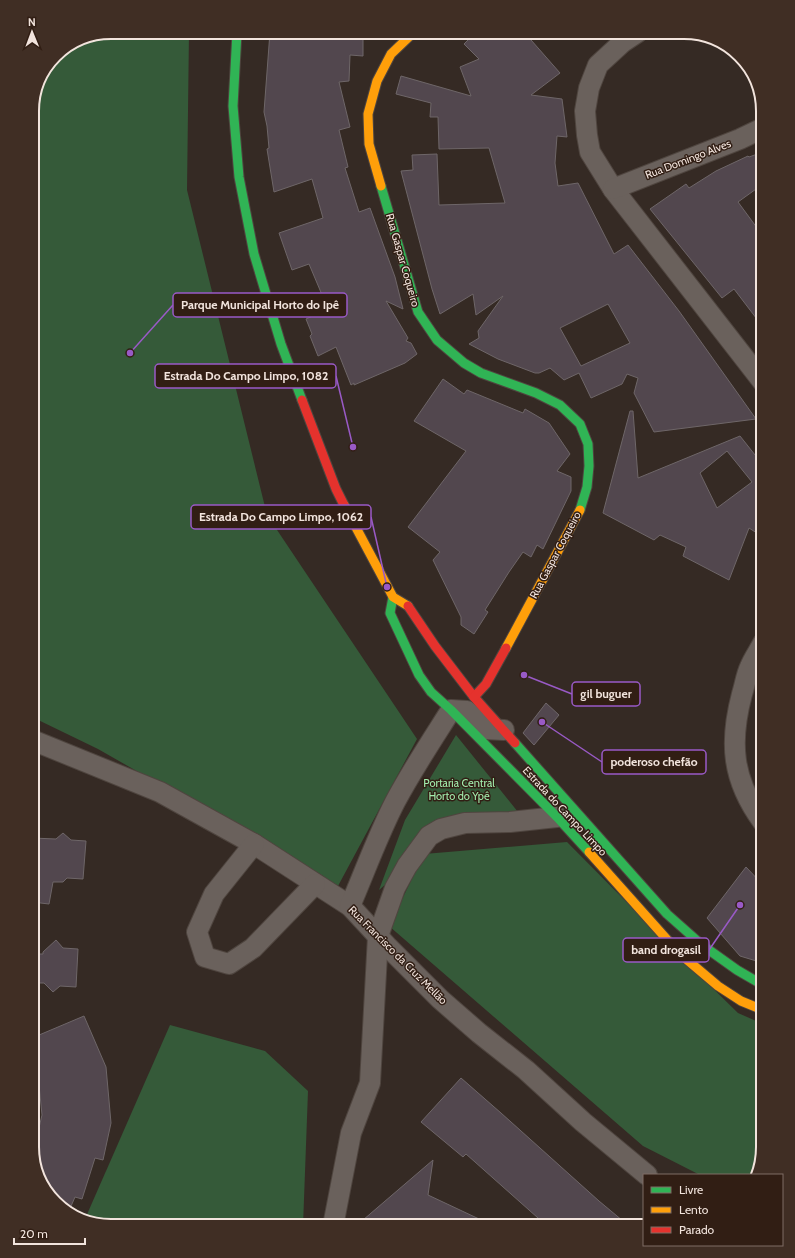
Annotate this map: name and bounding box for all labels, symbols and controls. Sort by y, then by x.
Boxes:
north arrow [12,12,52,52]
text: N [28,15,36,29]
street label: Rua Domingo Alves [643,136,733,182]
street label: Rua Gaspar Coqueiro [383,212,423,308]
callout: Parque Municipal Horto do Ipê [173,293,347,317]
text: Parque Municipal Horto do Ipê [181,297,339,312]
callout: Estrada Do Campo Limpo, 1082 [155,364,336,388]
text: Estrada Do Campo Limpo, 1082 [164,368,328,383]
callout: Estrada Do Campo Limpo, 1062 [191,505,371,529]
text: Estrada Do Campo Limpo, 1062 [199,509,363,524]
street label: Rua Gaspar Coqueiro [526,509,584,601]
callout: gil buguer [572,682,640,706]
text: gil buguer [580,686,632,701]
callout: poderoso chefão [602,750,706,774]
text: poderoso chefão [610,754,698,769]
street label: Estrada do Campo Limpo [520,763,610,859]
park label: Portaria Central Horto do Ypê [423,776,495,803]
street label: Rua Francisco da Cruz Mellão [346,903,450,1007]
callout: band drogasil [623,938,709,962]
text: band drogasil [631,942,701,957]
legend [643,1174,783,1246]
text: Livre [679,1182,703,1197]
text: Lento [679,1202,709,1217]
scale bar [14,1220,85,1246]
text: Parado [679,1222,715,1237]
text: 20 m [20,1226,48,1241]

